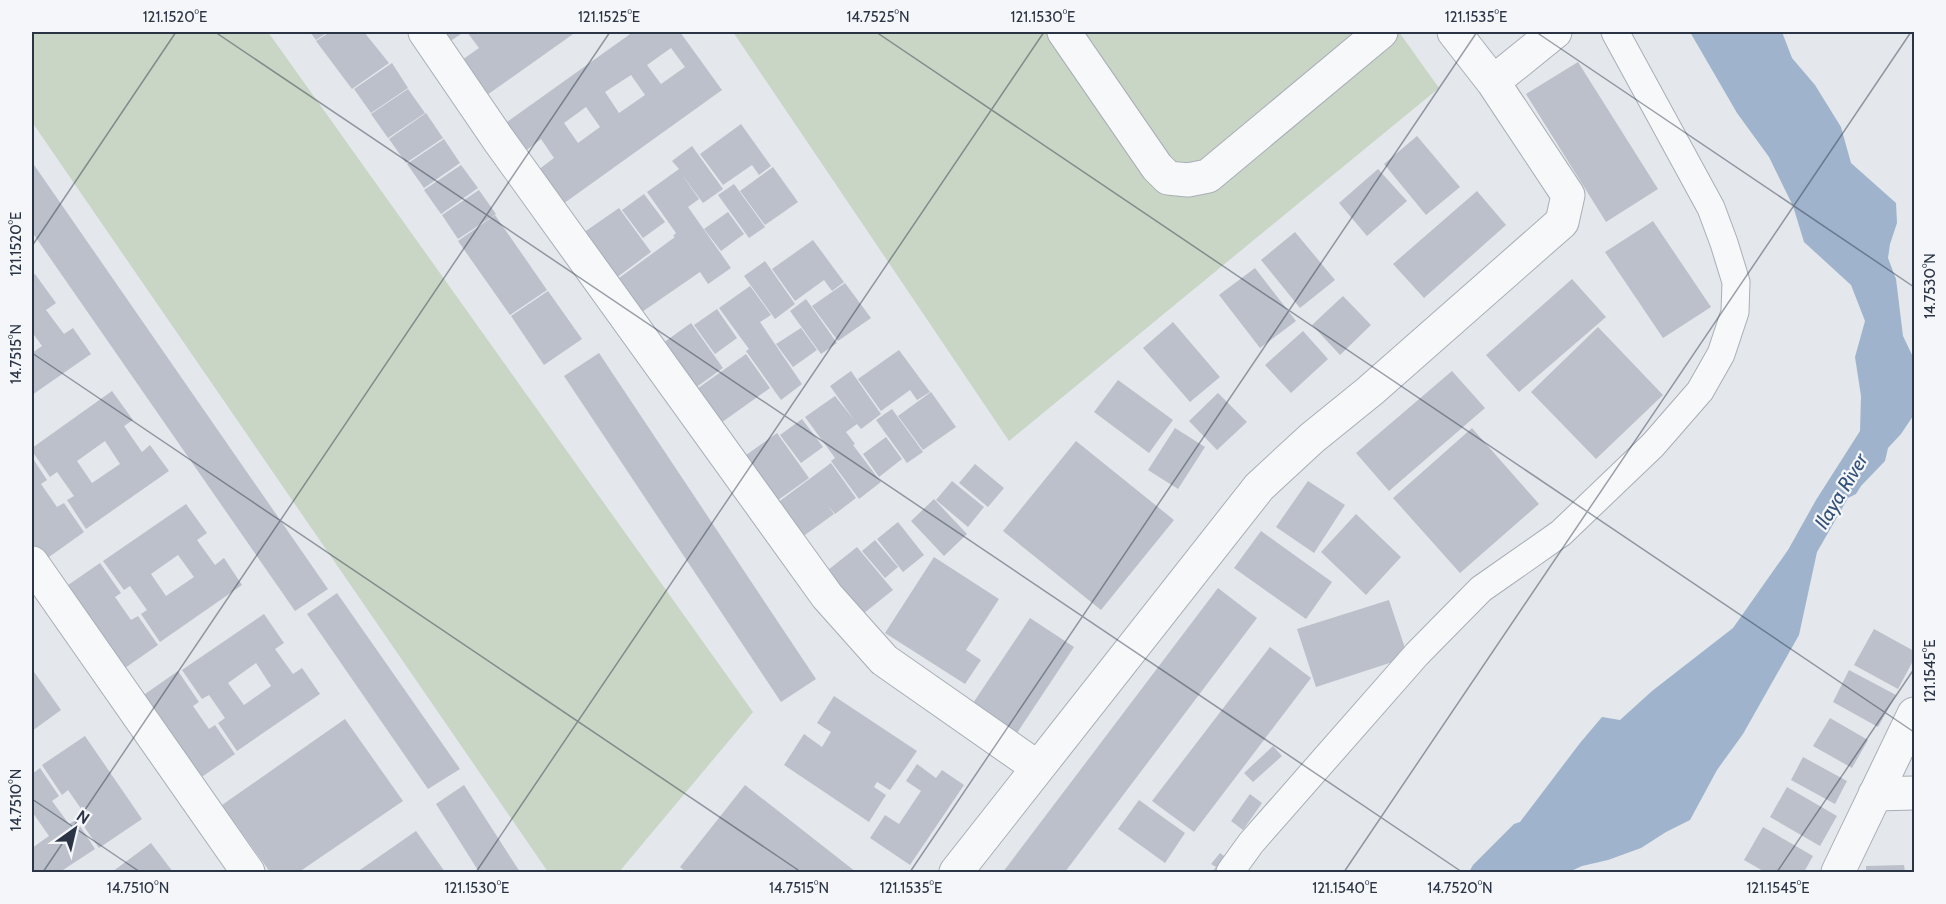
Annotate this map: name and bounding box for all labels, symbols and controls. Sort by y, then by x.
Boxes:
text: 121.1520°E [143,8,207,26]
text: 121.1525°E [578,8,640,26]
text: 14.7525°N [846,8,910,26]
text: 121.1530°E [1011,8,1075,26]
text: 121.1535°E [1445,8,1507,26]
text: 121.1520°E [7,212,25,276]
text: 14.7530°N [1921,253,1939,319]
text: 14.7515°N [7,324,25,384]
water label: Ilaya River [1809,448,1873,533]
text: 121.1545°E [1921,639,1939,703]
text: 14.7510°N [7,769,25,831]
north arrow [45,799,105,859]
text: N [73,806,93,828]
text: 14.7510°N [107,879,169,897]
text: 121.1530°E [445,879,509,897]
text: 14.7515°N [769,879,829,897]
text: 121.1535°E [880,879,942,897]
text: 121.1540°E [1312,879,1378,897]
text: 14.7520°N [1427,879,1493,897]
text: 121.1545°E [1746,879,1810,897]

